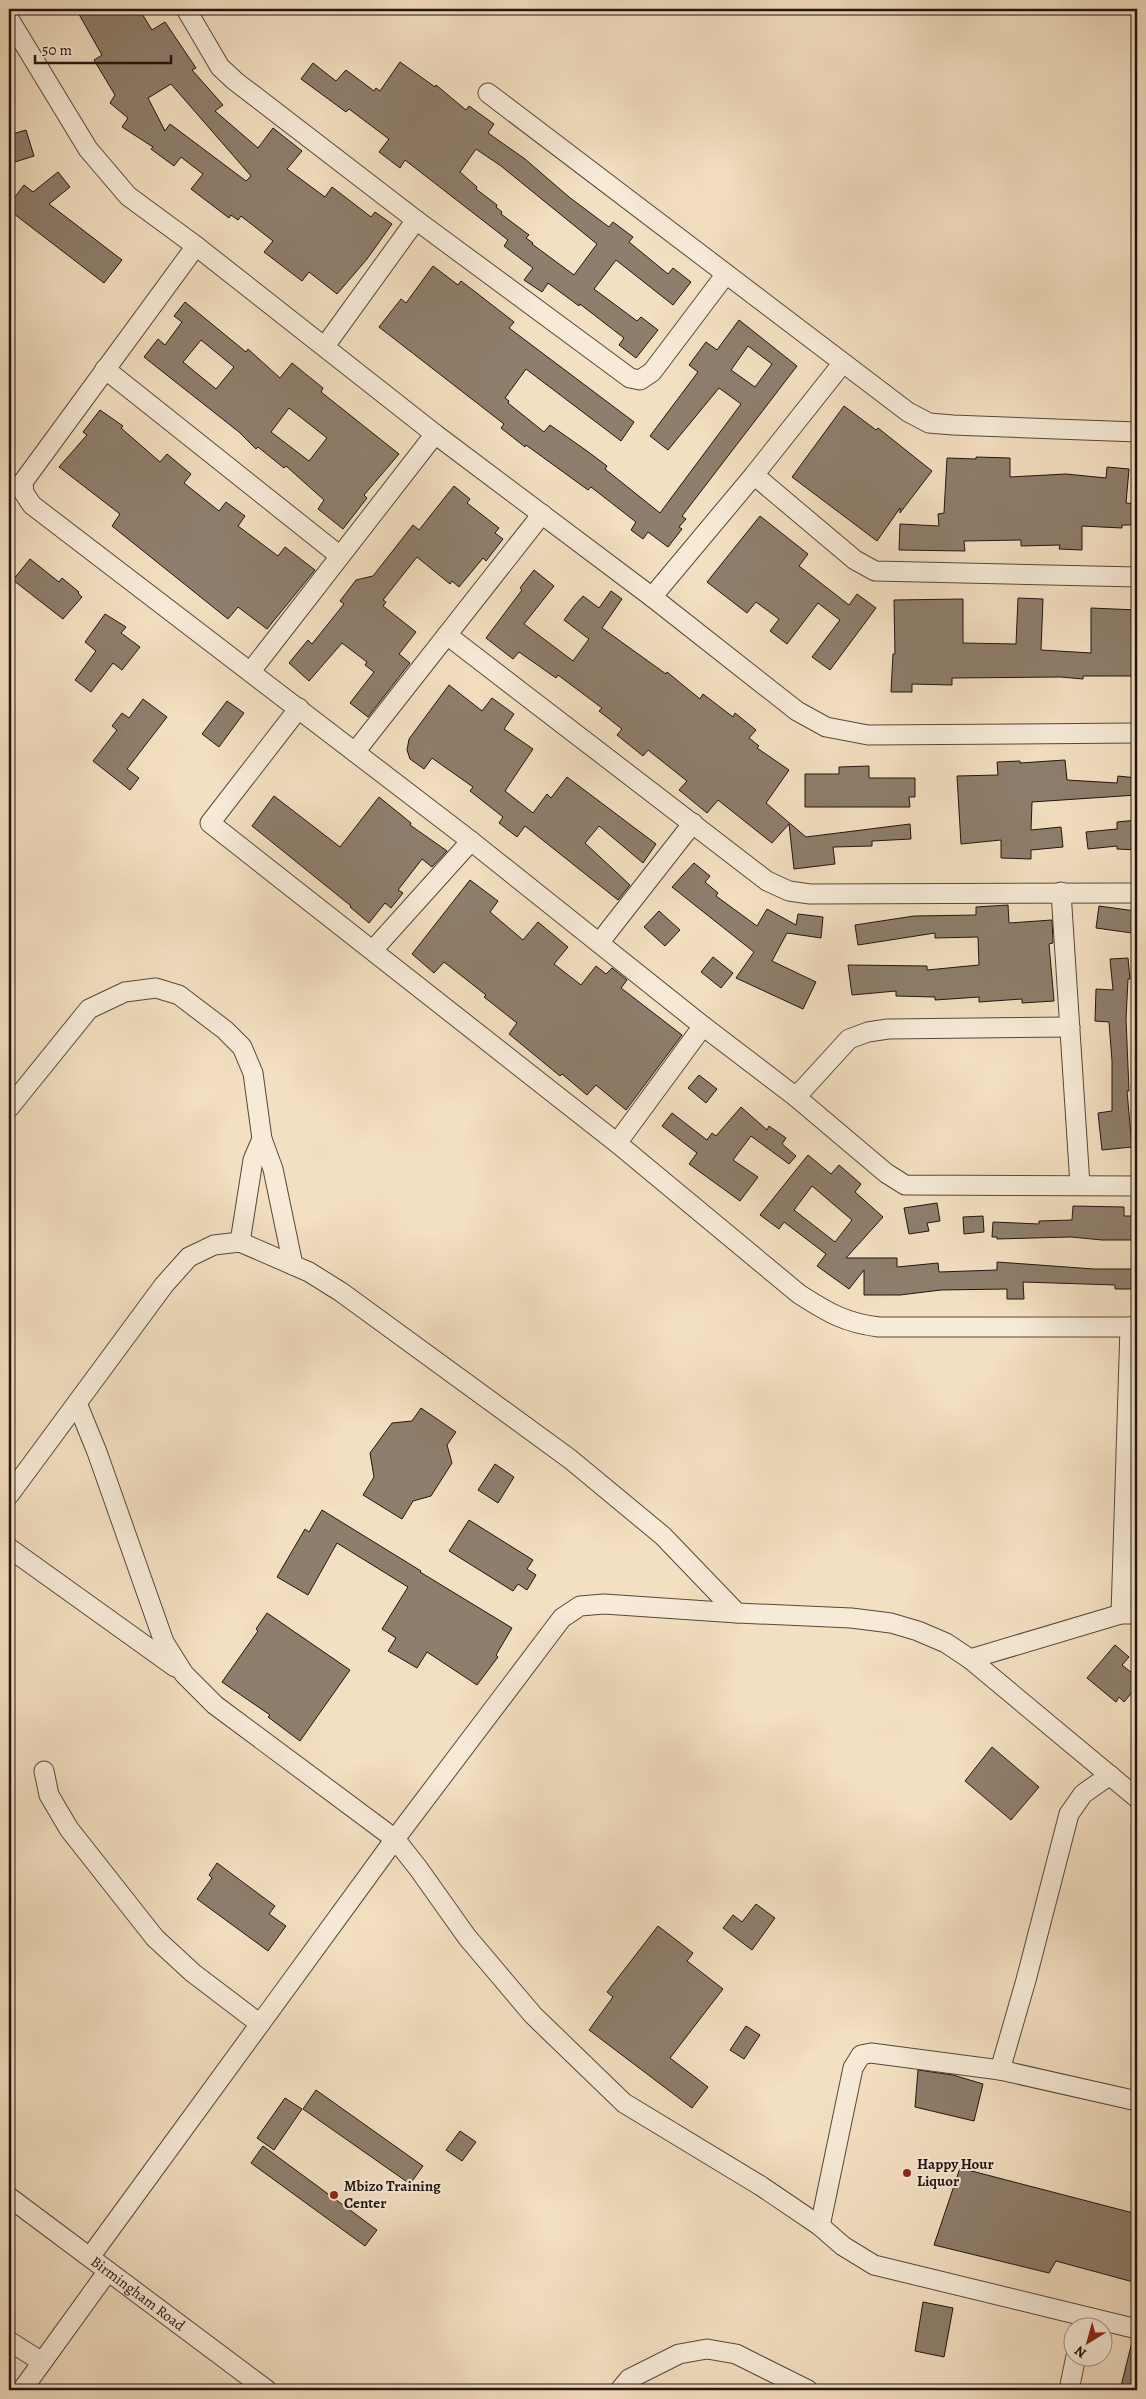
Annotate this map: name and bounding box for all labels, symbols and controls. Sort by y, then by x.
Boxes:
scale bar [35,32,171,64]
text: 50 m [42,40,72,60]
place label: Happy Hour Liquor [917,2154,994,2191]
marker: Happy Hour Liquor [901,2167,913,2179]
place label: Mbizo Training Center [344,2176,441,2213]
marker: Mbizo Training Center [328,2189,340,2201]
street label: Birmingham Road [87,2252,190,2336]
north arrow [1064,2316,1114,2366]
text: N [1071,2341,1090,2363]

